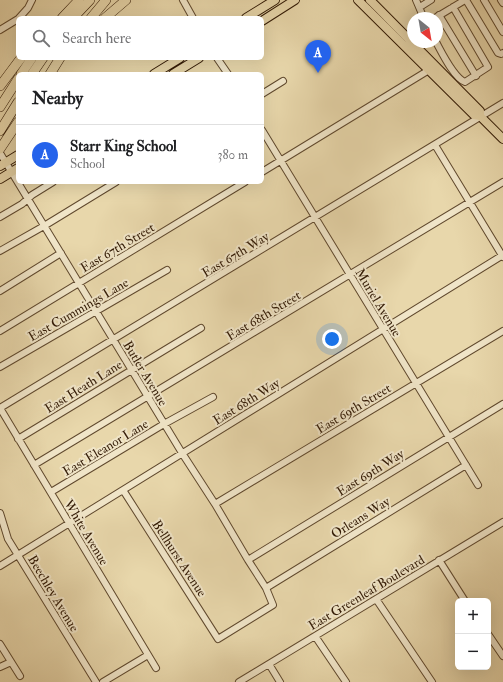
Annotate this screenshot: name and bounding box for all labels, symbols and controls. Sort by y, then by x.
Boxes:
north arrow [407,12,443,48]
search box [16,16,264,60]
icon: search [30,27,52,49]
text: Search here [62,29,131,48]
pin: A [305,40,331,73]
text: Nearby [32,88,83,109]
text: Starr King School [70,137,177,156]
text: A [41,147,49,163]
text: 380 m [217,147,248,163]
text: School [70,156,105,172]
street label: East 67th Street [78,219,158,276]
street label: East 67th Way [199,228,273,282]
street label: Muriel Avenue [352,266,405,340]
street label: East Cummings Lane [26,274,132,345]
street label: East 68th Street [223,287,304,344]
your location [322,329,342,349]
street label: Butler Avenue [119,338,171,410]
street label: East Heath Lane [42,356,126,417]
street label: East 68th Way [210,375,284,430]
street label: East 69th Street [313,380,394,437]
street label: East Eleanor Lane [60,416,152,480]
street label: East 69th Way [334,446,408,501]
street label: Orleans Way [328,493,394,543]
street label: White Avenue [60,496,112,569]
street label: Bellhurst Avenue [149,517,210,600]
street label: Beechley Avenue [23,552,82,636]
street label: East Greenleaf Boulevard [306,552,428,634]
map controls [455,598,491,670]
button: + [455,598,491,634]
button: − [455,634,491,670]

